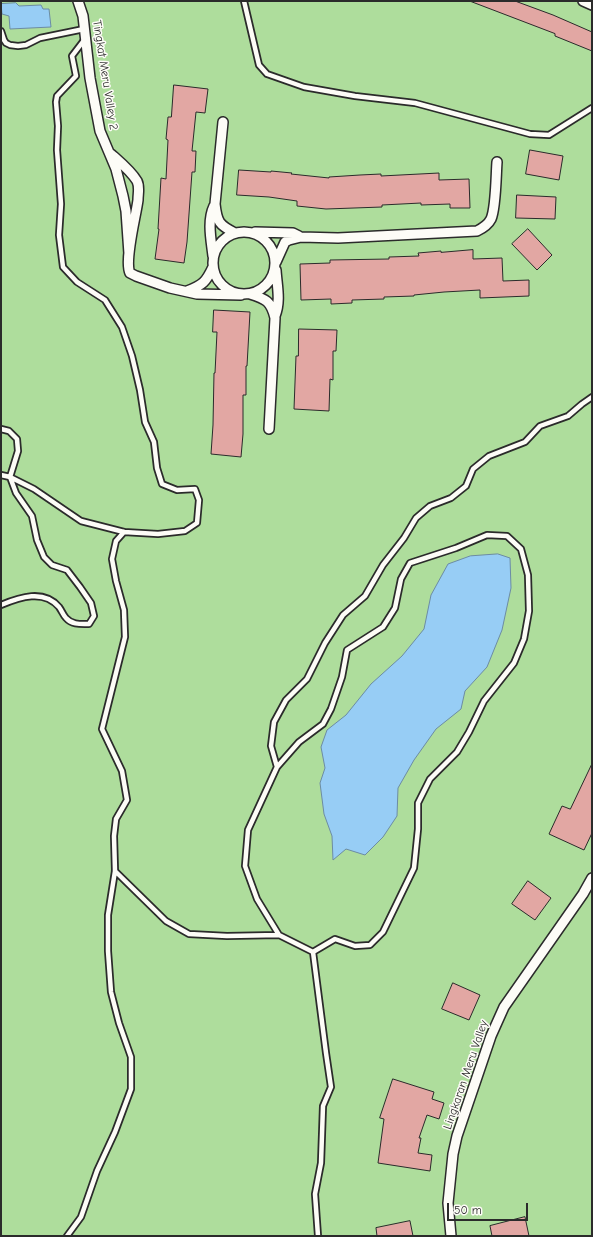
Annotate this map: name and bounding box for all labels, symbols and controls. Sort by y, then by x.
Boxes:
street label: Tingkat Meru Valley 2 [89,19,121,131]
street label: Lingkaran Meru Valley [441,1019,491,1131]
scale bar [449,1195,530,1221]
text: 50 m [454,1203,482,1217]

